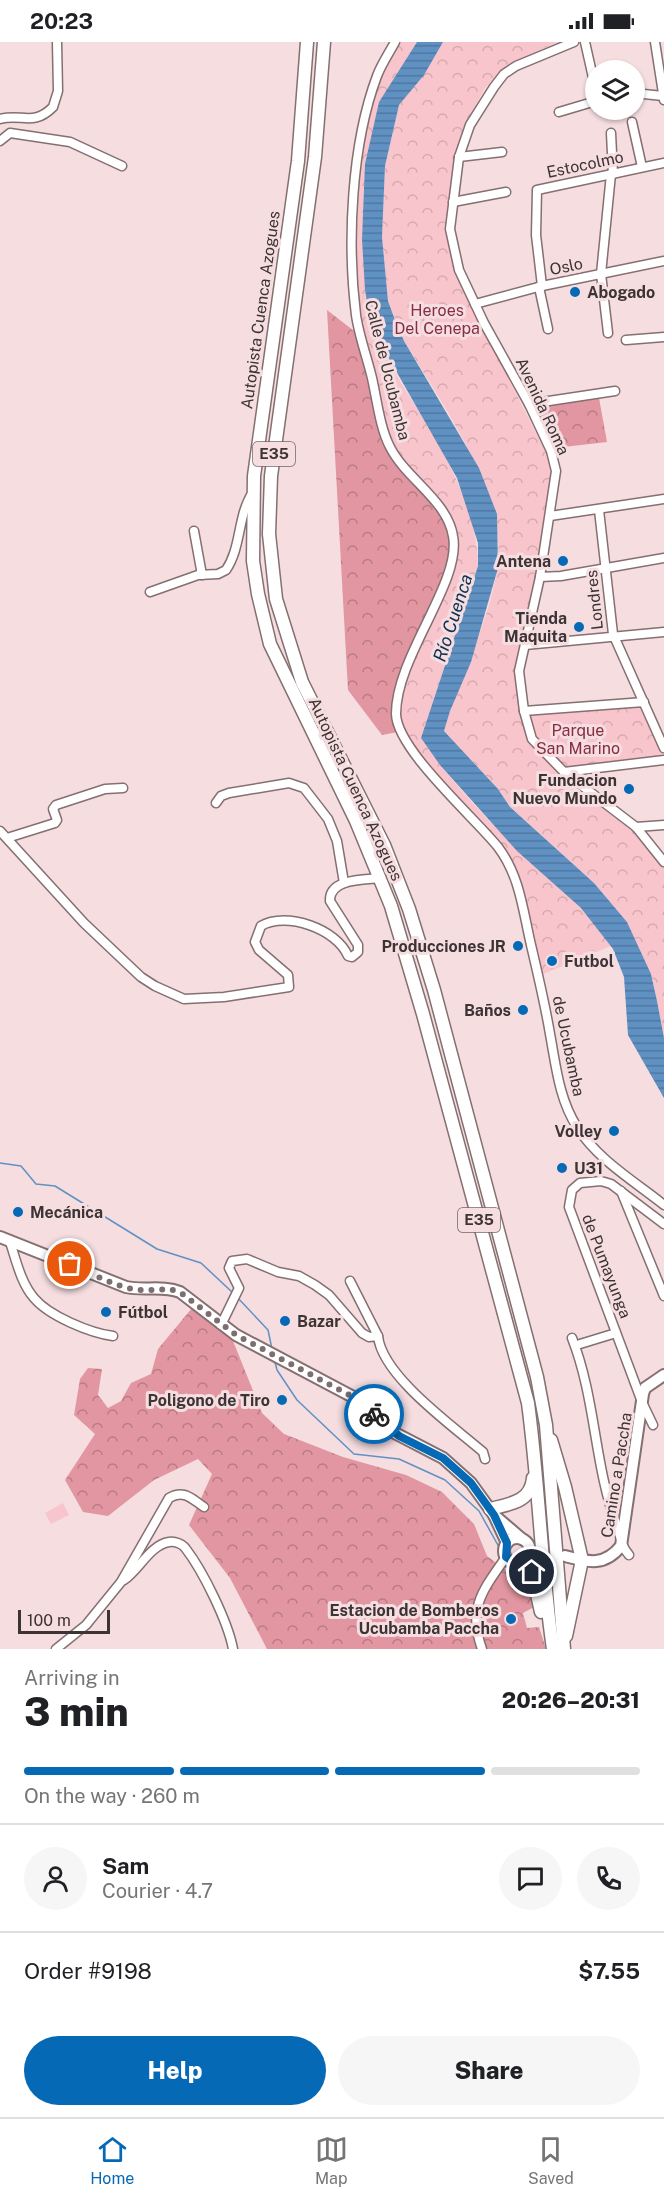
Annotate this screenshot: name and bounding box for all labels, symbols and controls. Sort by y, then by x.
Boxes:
text: 20:23 [30,8,93,34]
map controls [585,60,645,120]
button: layers [585,60,645,120]
street label: Estocolmo [545,147,625,182]
street label: Autopista Cuenca Azogues [237,210,284,410]
street label: Oslo [548,254,584,279]
place label: Abogado [587,283,655,302]
marker: Abogado [568,285,582,299]
street label: Calle de Ucubamba [361,298,414,442]
park label: Heroes Del Cenepa [394,301,480,338]
street label: Avenida Roma [512,355,573,458]
road number: E35 [253,442,295,466]
place label: Antena [496,552,551,571]
marker: Antena [556,554,570,568]
street label: Londres [582,569,607,631]
water label: Río Cuenca [429,571,477,664]
place label: Tienda Maquita [504,609,567,646]
marker: Tienda Maquita [572,620,586,634]
street label: Autopista Cuenca Azogues [305,695,406,884]
park label: Parque San Marino [536,721,620,758]
place label: Fundacion Nuevo Mundo [512,771,617,808]
marker: Fundacion Nuevo Mundo [622,782,636,796]
place label: Producciones JR [381,937,506,956]
marker: Producciones JR [511,939,525,953]
place label: Futbol [564,952,614,971]
marker: Futbol [545,954,559,968]
street label: de Ucubamba [549,994,588,1098]
place label: Baños [464,1001,511,1020]
marker: Baños [516,1003,530,1017]
place label: Volley [555,1122,602,1141]
marker: Volley [607,1124,621,1138]
place label: U31 [574,1159,603,1178]
marker: U31 [555,1161,569,1175]
place label: Mecánica [30,1203,103,1222]
marker: Mecánica [11,1205,25,1219]
road number: E35 [458,1208,500,1232]
street label: de Pumayunga [578,1211,635,1321]
pin [44,1238,95,1289]
icon: bag [53,1247,86,1280]
place label: Fútbol [118,1303,168,1322]
marker: Fútbol [99,1305,113,1319]
place label: Bazar [297,1312,341,1331]
marker: Bazar [278,1314,292,1328]
courier [344,1384,404,1444]
place label: Poligono de Tiro [148,1391,270,1410]
marker: Poligono de Tiro [275,1393,289,1407]
icon: bike [358,1398,391,1431]
street label: Camino a Paccha [597,1411,636,1539]
pin [506,1546,557,1597]
icon: home [515,1555,548,1588]
place label: Estacion de Bomberos Ucubamba Paccha [329,1601,499,1638]
scale bar [18,1607,110,1634]
text: 100 m [27,1611,71,1630]
marker: Estacion de Bomberos Ucubamba Paccha [504,1612,518,1626]
text: Arriving in [24,1666,119,1690]
text: 20:26–20:31 [502,1687,640,1713]
text: 3 min [24,1689,129,1735]
text: On the way · 260 m [24,1784,200,1808]
button: person [24,1847,87,1910]
button: chat [499,1847,562,1910]
button: phone [577,1847,640,1910]
text: Sam [102,1853,149,1879]
text: Courier · 4.7 [102,1879,213,1903]
text: Order #9198 [24,1958,152,1984]
text: $7.55 [578,1958,640,1984]
button: Help [24,2036,326,2105]
button: Share [338,2036,640,2105]
tab: Home [90,2133,134,2188]
tab: Map [315,2133,348,2188]
tab: Saved [528,2133,574,2188]

